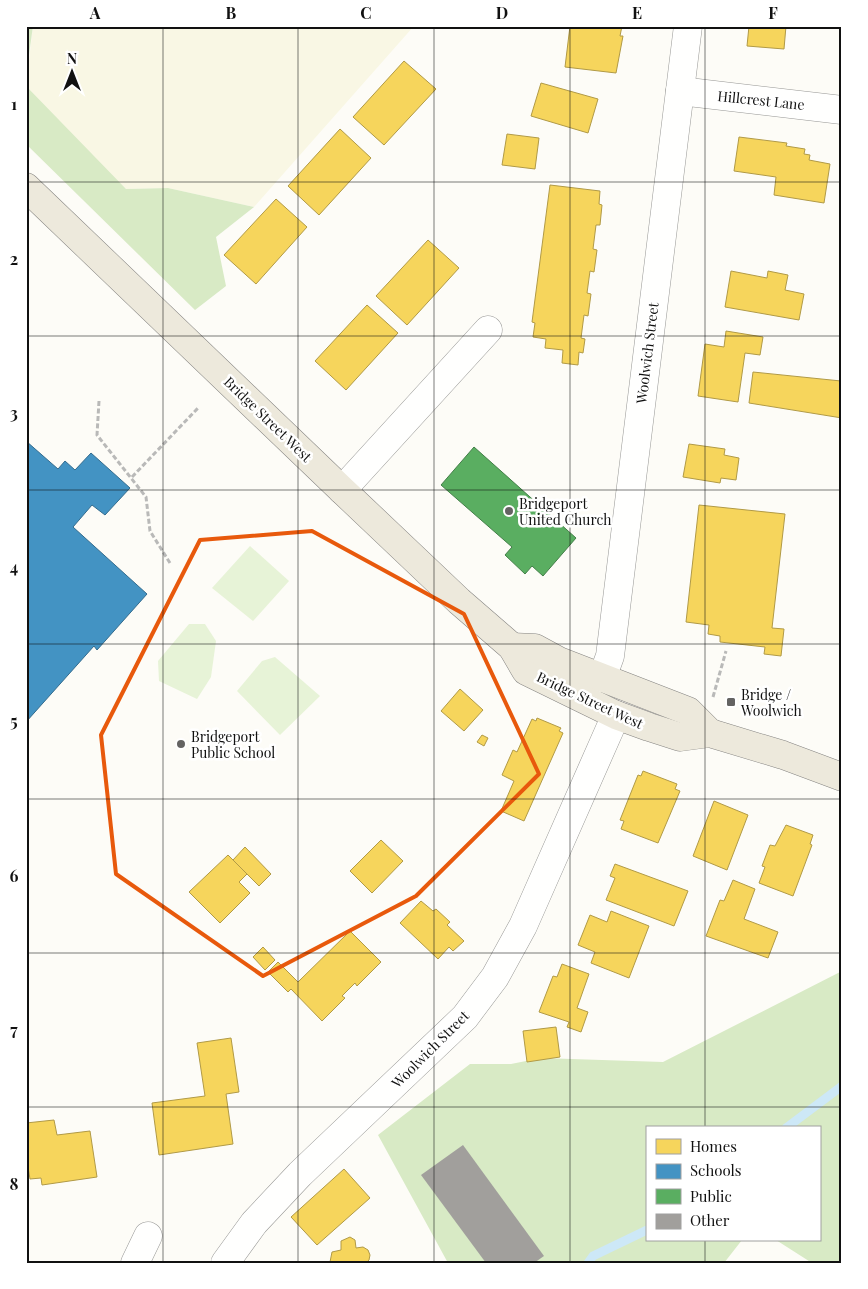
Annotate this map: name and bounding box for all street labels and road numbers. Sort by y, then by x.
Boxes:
street label: Hillcrest Lane [716,86,806,114]
street label: Woolwich Street [631,300,663,406]
street label: Bridge Street West [220,372,317,467]
street label: Bridge Street West [534,667,647,733]
street label: Woolwich Street [387,1006,473,1092]

